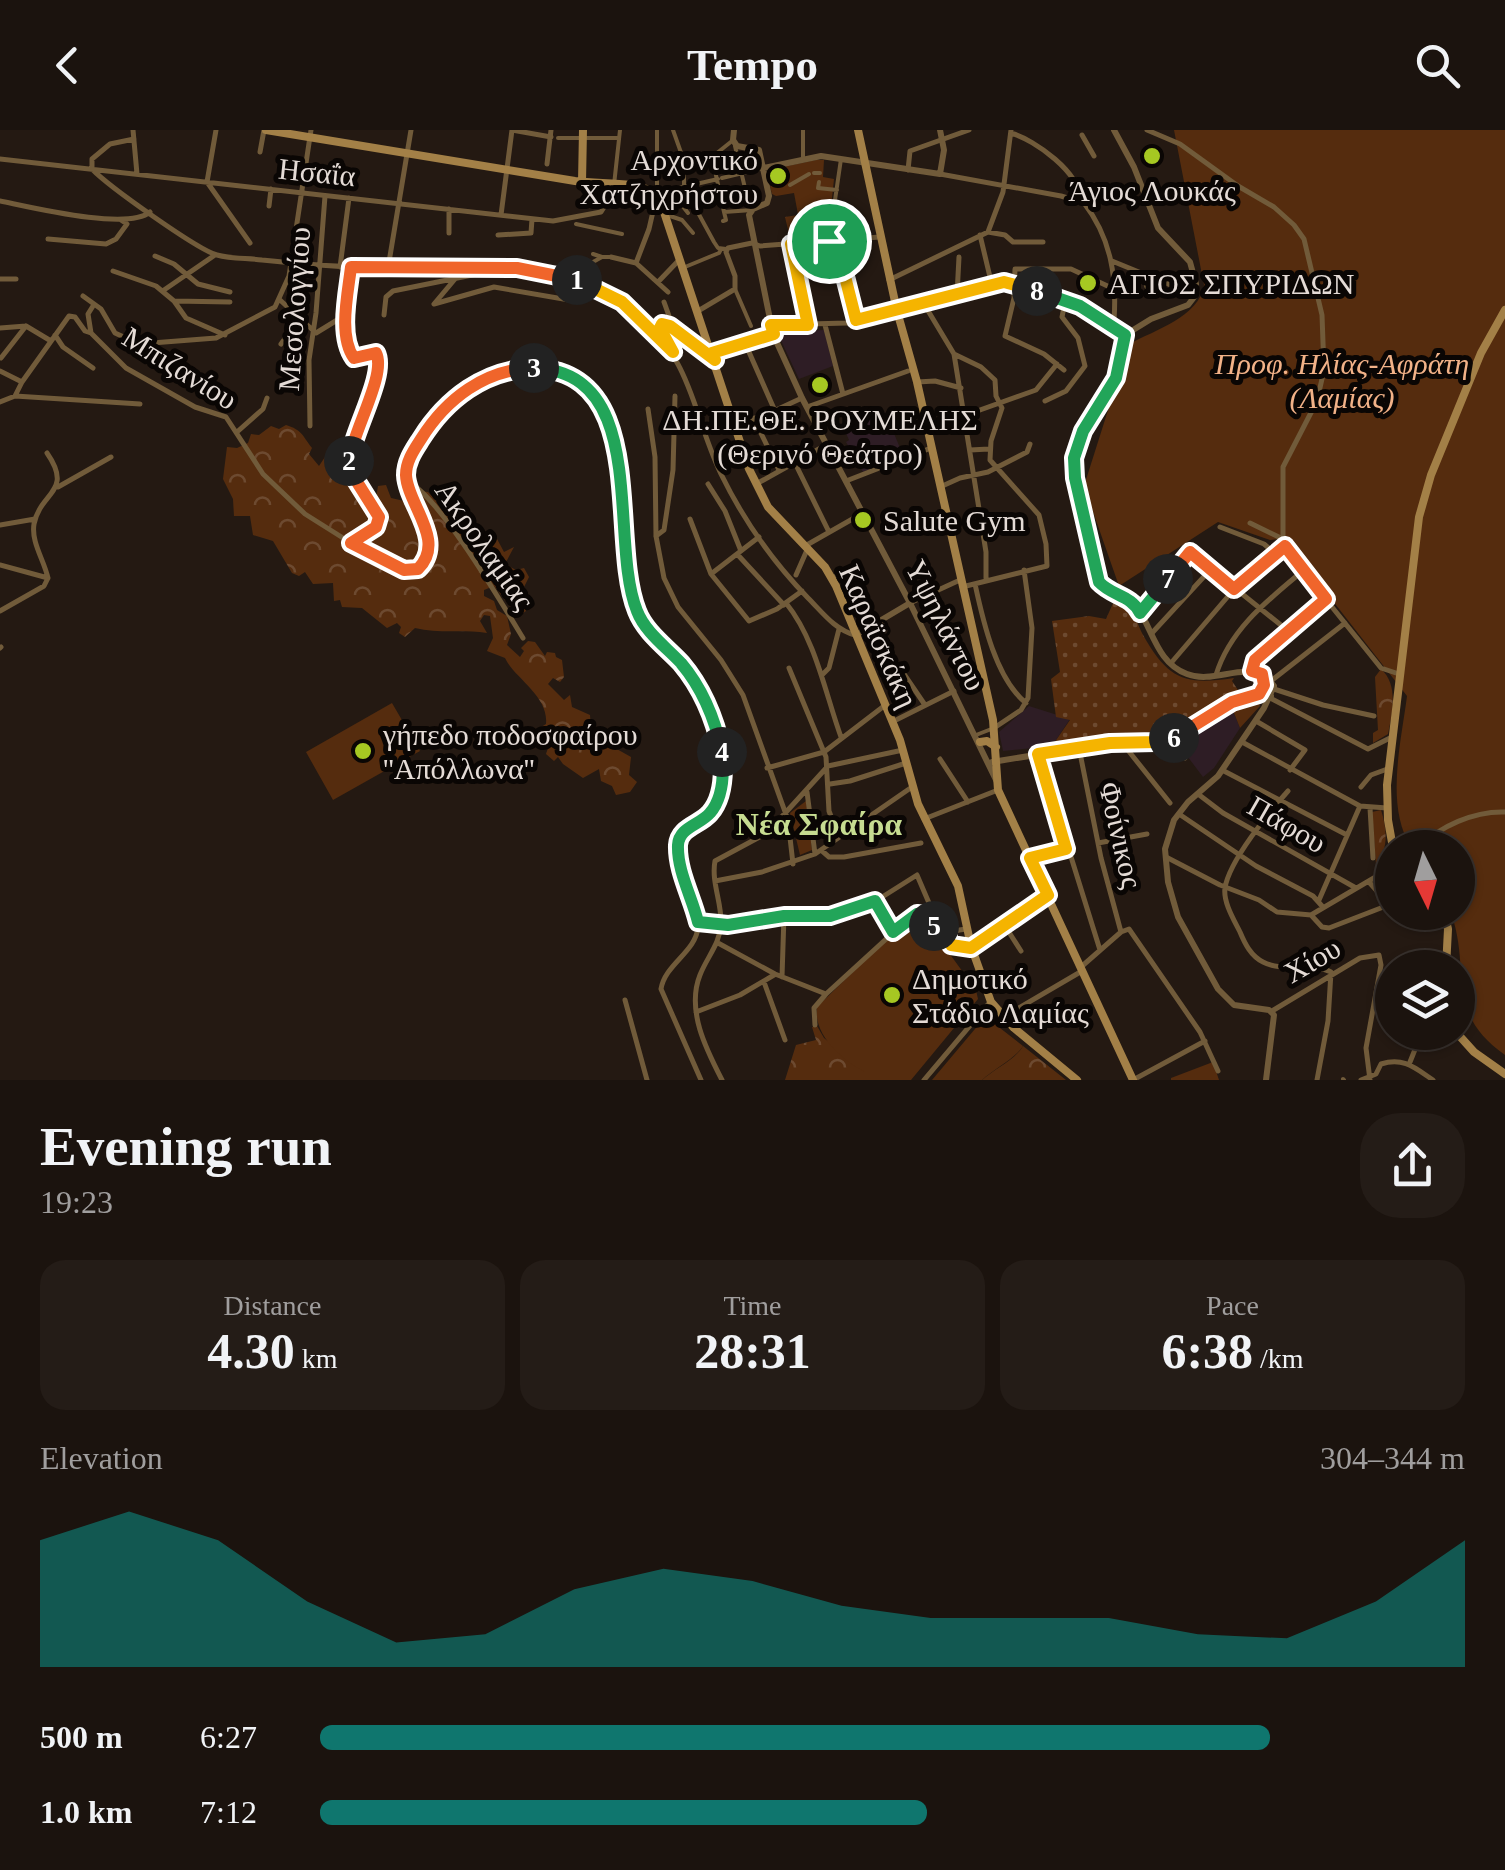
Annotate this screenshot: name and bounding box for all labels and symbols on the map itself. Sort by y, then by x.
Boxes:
place label: Αρχοντικό Χατζηχρήστου [580,143,758,210]
marker: Άγιος Λουκάς [1141,145,1163,167]
street label: Ησαΐα [277,152,357,192]
marker: Αρχοντικό Χατζηχρήστου [767,165,789,187]
place label: Άγιος Λουκάς [1068,174,1236,207]
pin [787,199,872,284]
street label: Μεσολογγίου [272,226,316,392]
pin: 1 [552,255,602,305]
pin: 8 [1012,266,1062,316]
place label: ΑΓΙΟΣ ΣΠΥΡΙΔΩΝ [1108,267,1354,300]
marker: ΑΓΙΟΣ ΣΠΥΡΙΔΩΝ [1077,272,1099,294]
street label: Μπιζανίου [117,320,243,416]
pin: 3 [509,343,559,393]
park label: Προφ. Ηλίας-Αφράτη (Λαμίας) [1214,347,1469,415]
marker: ΔΗ.ΠΕ.ΘΕ. ΡΟΥΜΕΛΗΣ (Θερινό Θεάτρο) [809,374,831,396]
place label: ΔΗ.ΠΕ.ΘΕ. ΡΟΥΜΕΛΗΣ (Θερινό Θεάτρο) [662,403,978,471]
pin: 2 [324,436,374,486]
street label: Ακρολαμίας [429,475,541,615]
place label: Salute Gym [883,504,1026,537]
marker: Salute Gym [852,509,874,531]
street label: Υψηλάντου [899,554,993,696]
pin: 7 [1143,554,1193,604]
street label: Καραϊσκάκη [833,560,925,712]
pin: 6 [1149,713,1199,763]
place label: γήπεδο ποδοσφαίρου ''Απόλλωνα'' [382,718,638,785]
pin: 4 [697,727,747,777]
marker: γήπεδο ποδοσφαίρου ''Απόλλωνα'' [352,740,374,762]
street label: Φοίνικος [1093,779,1149,891]
street label: Πάφου [1242,789,1332,859]
district label: Νέα Σφαίρα [736,806,902,842]
north arrow [1375,830,1475,930]
pin: 5 [909,901,959,951]
street label: Χίου [1278,931,1346,989]
place label: Δημοτικό Στάδιο Λαμίας [912,962,1089,1029]
marker: Δημοτικό Στάδιο Λαμίας [881,984,903,1006]

